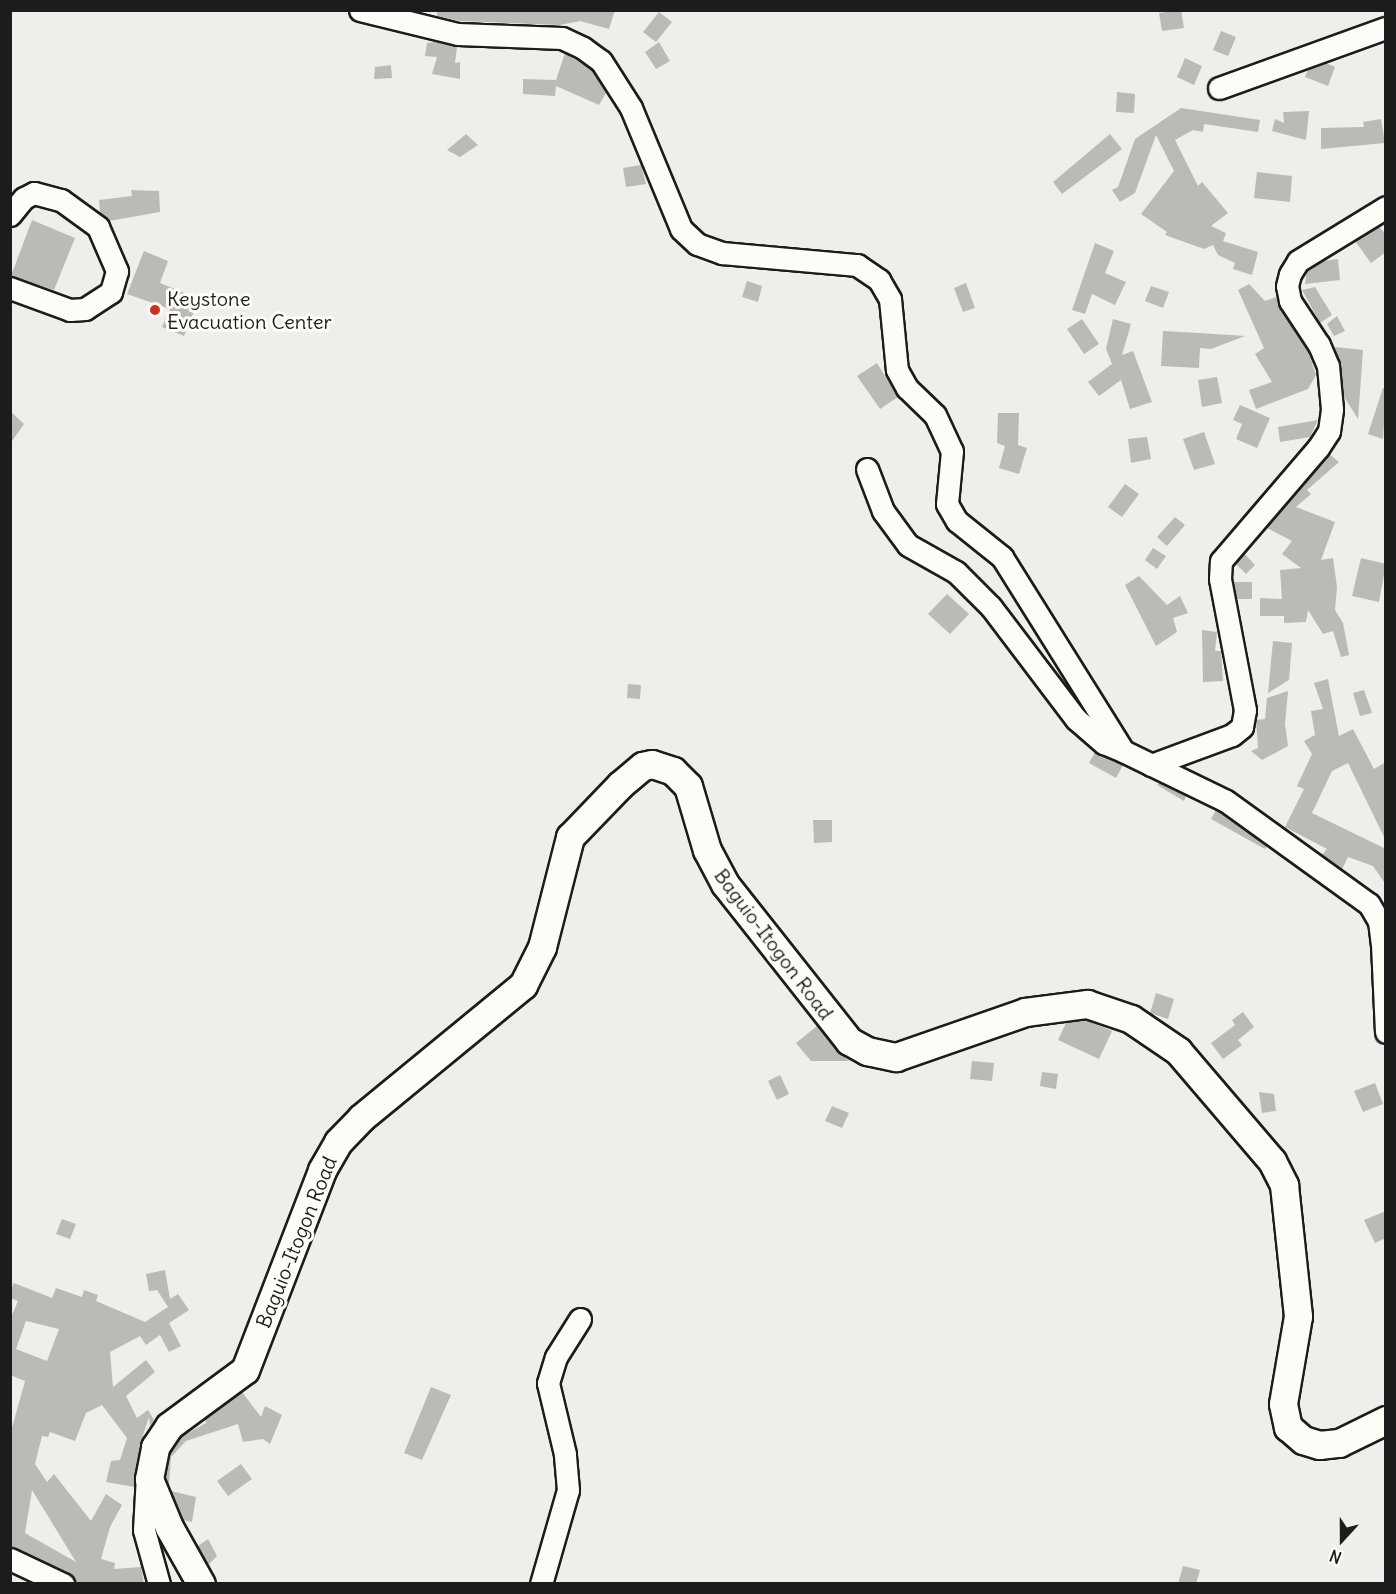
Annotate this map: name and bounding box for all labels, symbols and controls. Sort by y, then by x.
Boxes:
place label: Keystone Evacuation Center [167,286,332,333]
marker: Keystone Evacuation Center [148,303,162,317]
street label: Baguio-Itogon Road [709,864,839,1024]
street label: Baguio-Itogon Road [251,1153,341,1331]
north arrow [1312,1510,1372,1570]
text: N [1327,1545,1344,1568]

